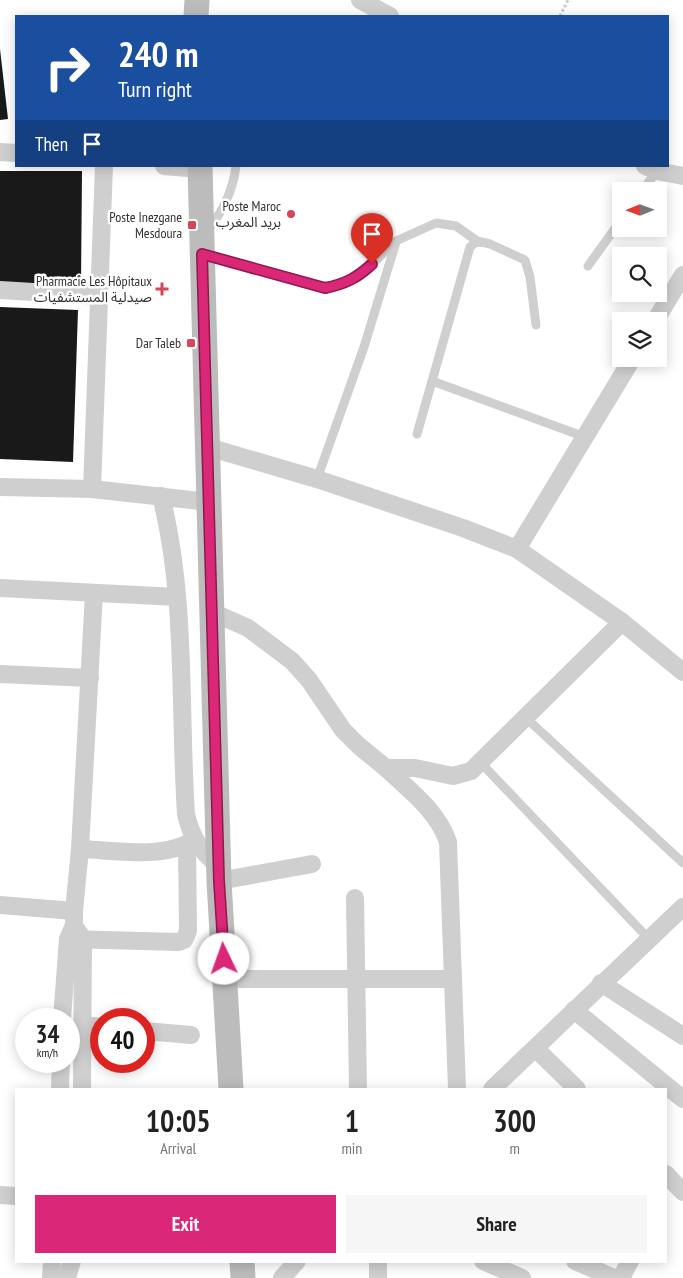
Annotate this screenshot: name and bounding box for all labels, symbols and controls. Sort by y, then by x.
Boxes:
text: 240 m [118,31,199,77]
icon: right [35,35,100,100]
text: Turn right [118,75,192,103]
icon: arrive [78,130,106,158]
text: Then [35,132,68,156]
north arrow [612,182,668,238]
map controls [612,182,667,367]
place label: Poste Maroc بريد المغرب [216,197,281,231]
place label: Poste Inezgane Mesdoura [109,208,182,242]
marker: Poste Maroc بريد المغرب [285,208,297,220]
pin [351,213,393,264]
marker: Poste Inezgane Mesdoura [186,219,198,231]
icon: arrive [358,220,386,248]
button: search [612,247,667,302]
place label: Pharmacie Les Hôpitaux صيدلية المستشفيات [34,272,152,306]
marker: Pharmacie Les Hôpitaux صيدلية المستشفيات [156,283,168,295]
button: layers [612,312,667,367]
place label: Dar Taleb [136,334,181,352]
marker: Dar Taleb [185,337,197,349]
position arrow [197,932,249,984]
speed limit sign: 40 [90,1008,155,1073]
text: 34 [36,1018,59,1050]
text: km/h [37,1045,58,1060]
text: 10:05 [146,1101,211,1140]
text: 1 [345,1101,359,1140]
text: 300 [493,1101,536,1140]
text: Arrival [160,1138,196,1158]
text: min [341,1138,362,1158]
text: m [509,1138,520,1158]
button: Exit [35,1195,336,1253]
button: Share [346,1195,647,1253]

